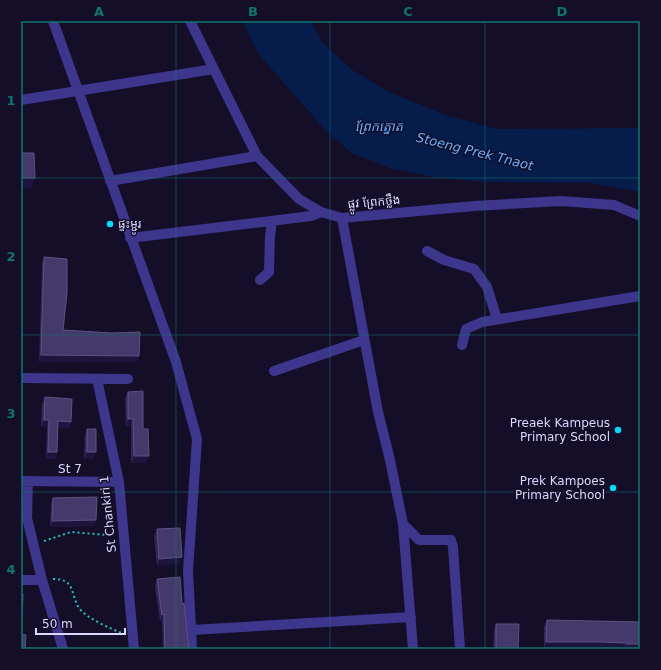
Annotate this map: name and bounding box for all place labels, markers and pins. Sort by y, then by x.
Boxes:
place label: ផ្ទះម្ជូរ [118,217,142,235]
marker: ផ្ទះម្ជូរ [105,219,115,229]
place label: Preaek Kampeus Primary School [510,416,610,444]
marker: Preaek Kampeus Primary School [613,425,623,435]
place label: Prek Kampoes Primary School [515,474,605,502]
marker: Prek Kampoes Primary School [608,483,618,493]

